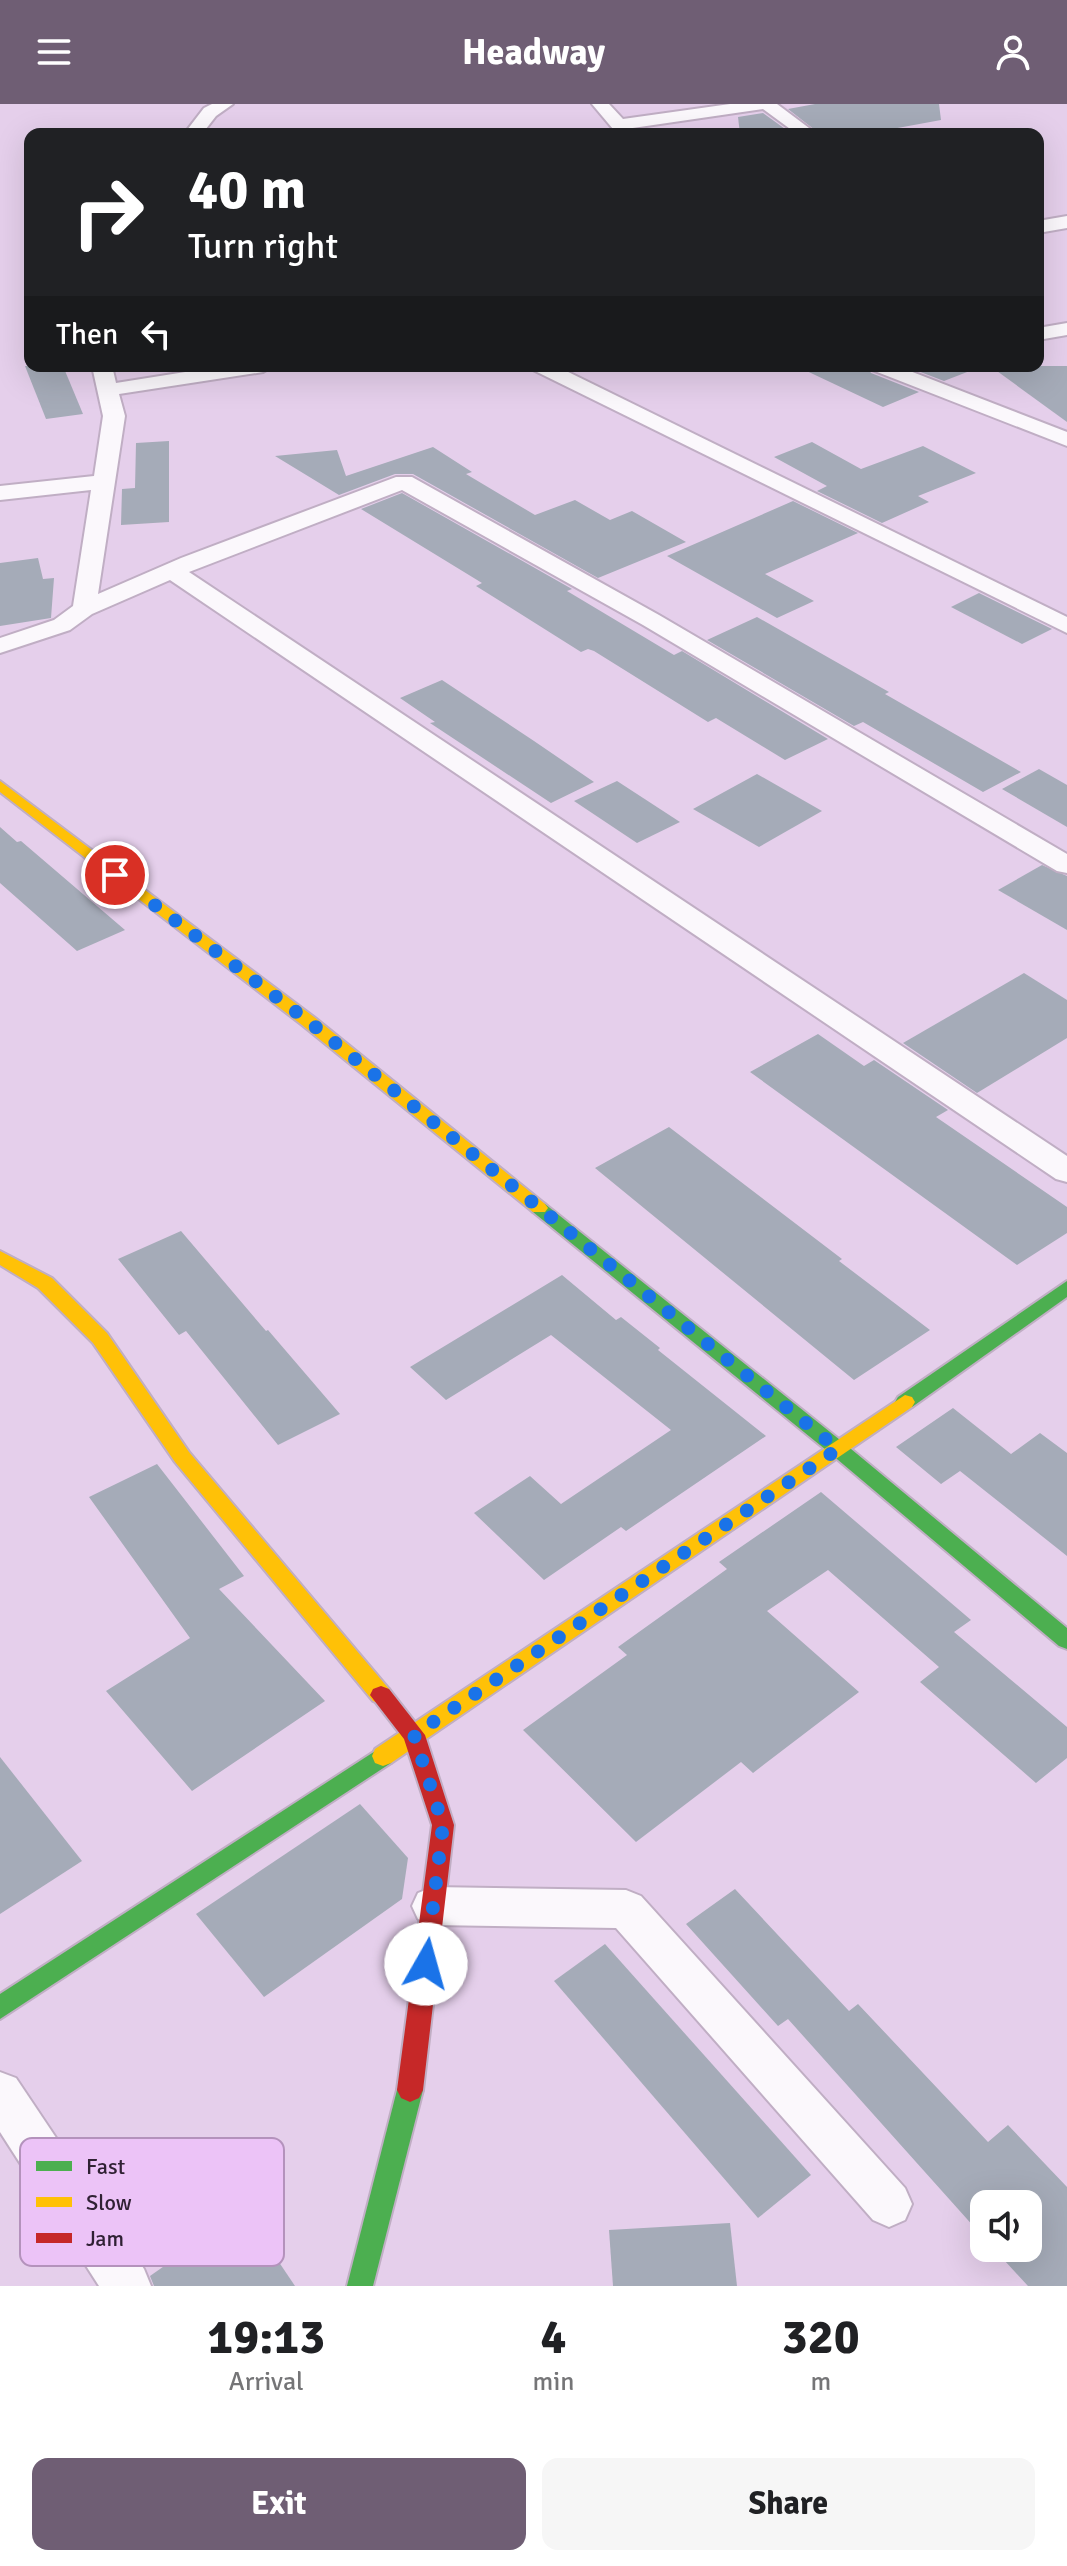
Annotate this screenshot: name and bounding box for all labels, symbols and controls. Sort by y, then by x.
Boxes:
icon: menu [32,30,76,74]
text: Headway [462,30,605,75]
icon: person [991,30,1035,74]
text: 40 m [188,155,306,224]
icon: right [56,160,160,264]
text: Turn right [188,224,338,269]
icon: left [134,312,178,356]
text: Then [56,316,118,353]
pin [81,841,149,909]
icon: arrive [93,853,137,897]
position arrow [384,1922,468,2006]
legend [20,2138,284,2266]
text: Fast [86,2153,126,2180]
text: Slow [86,2189,132,2216]
map controls [970,2190,1042,2262]
button: sound [970,2190,1042,2262]
text: Jam [86,2225,124,2252]
text: 19:13 [207,2308,325,2367]
text: 4 [541,2308,566,2367]
text: 320 [782,2308,860,2367]
text: Arrival [229,2366,304,2398]
text: min [533,2366,575,2398]
text: m [810,2366,831,2398]
button: Exit [32,2458,526,2550]
button: Share [542,2458,1035,2550]

